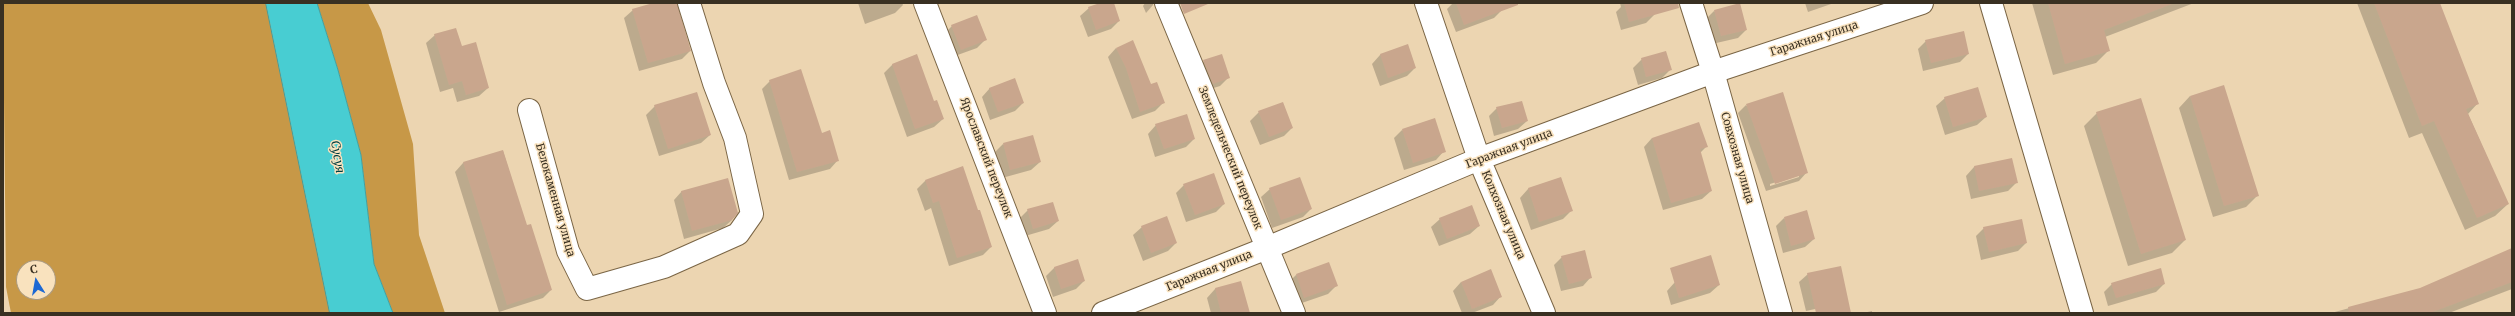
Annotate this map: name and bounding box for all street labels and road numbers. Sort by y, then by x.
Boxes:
street label: Гаражная улица [1768,19,1860,59]
street label: Земледельческий переулок [1195,85,1265,231]
street label: Ярославский переулок [957,96,1015,220]
street label: Совхозная улица [1718,111,1756,205]
street label: Гаражная улица [1464,126,1554,172]
street label: Белокаменная улица [532,142,578,258]
street label: Колхозная улица [1478,169,1528,261]
street label: Гаражная улица [1164,248,1254,294]

